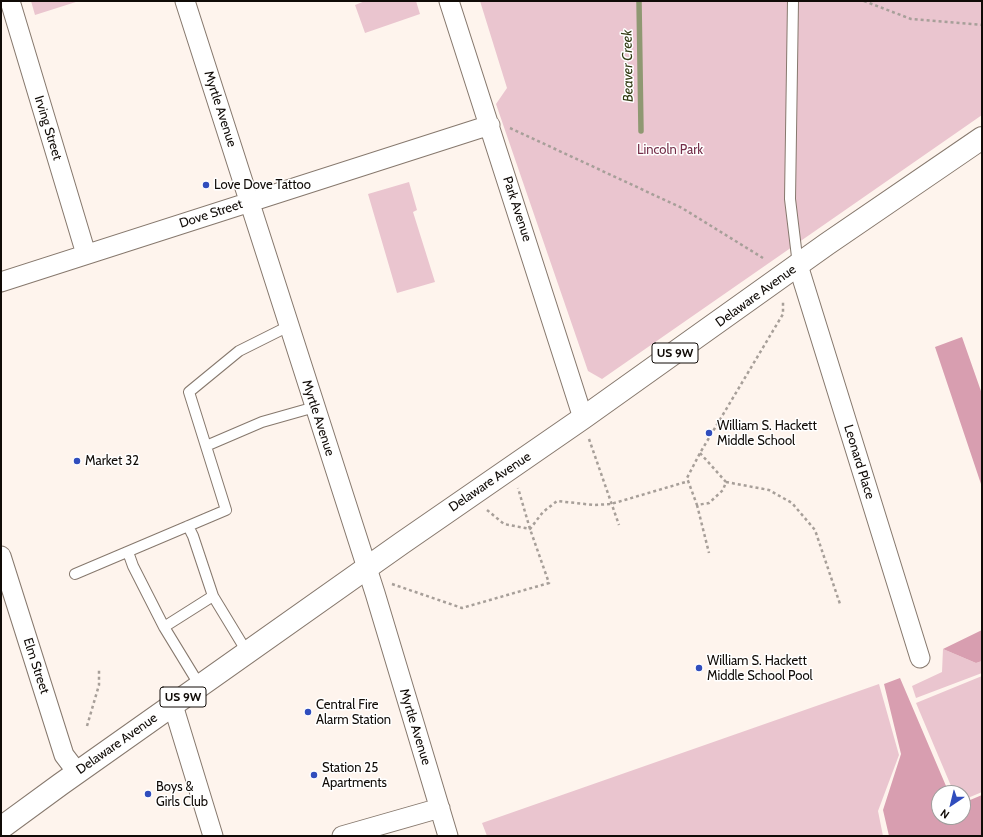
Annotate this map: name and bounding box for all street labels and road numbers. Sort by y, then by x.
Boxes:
street label: Myrtle Avenue [200,69,240,149]
street label: Irving Street [31,94,65,162]
street label: Park Avenue [499,174,535,244]
street label: Dove Street [177,196,245,232]
street label: Delaware Avenue [713,262,799,330]
road number: US 9W [652,343,698,363]
street label: Myrtle Avenue [298,378,338,458]
street label: Leonard Place [840,423,878,501]
street label: Delaware Avenue [446,449,534,515]
street label: Elm Street [20,636,52,696]
road number: US 9W [160,687,206,707]
street label: Myrtle Avenue [396,687,434,767]
street label: Delaware Avenue [73,710,161,778]

